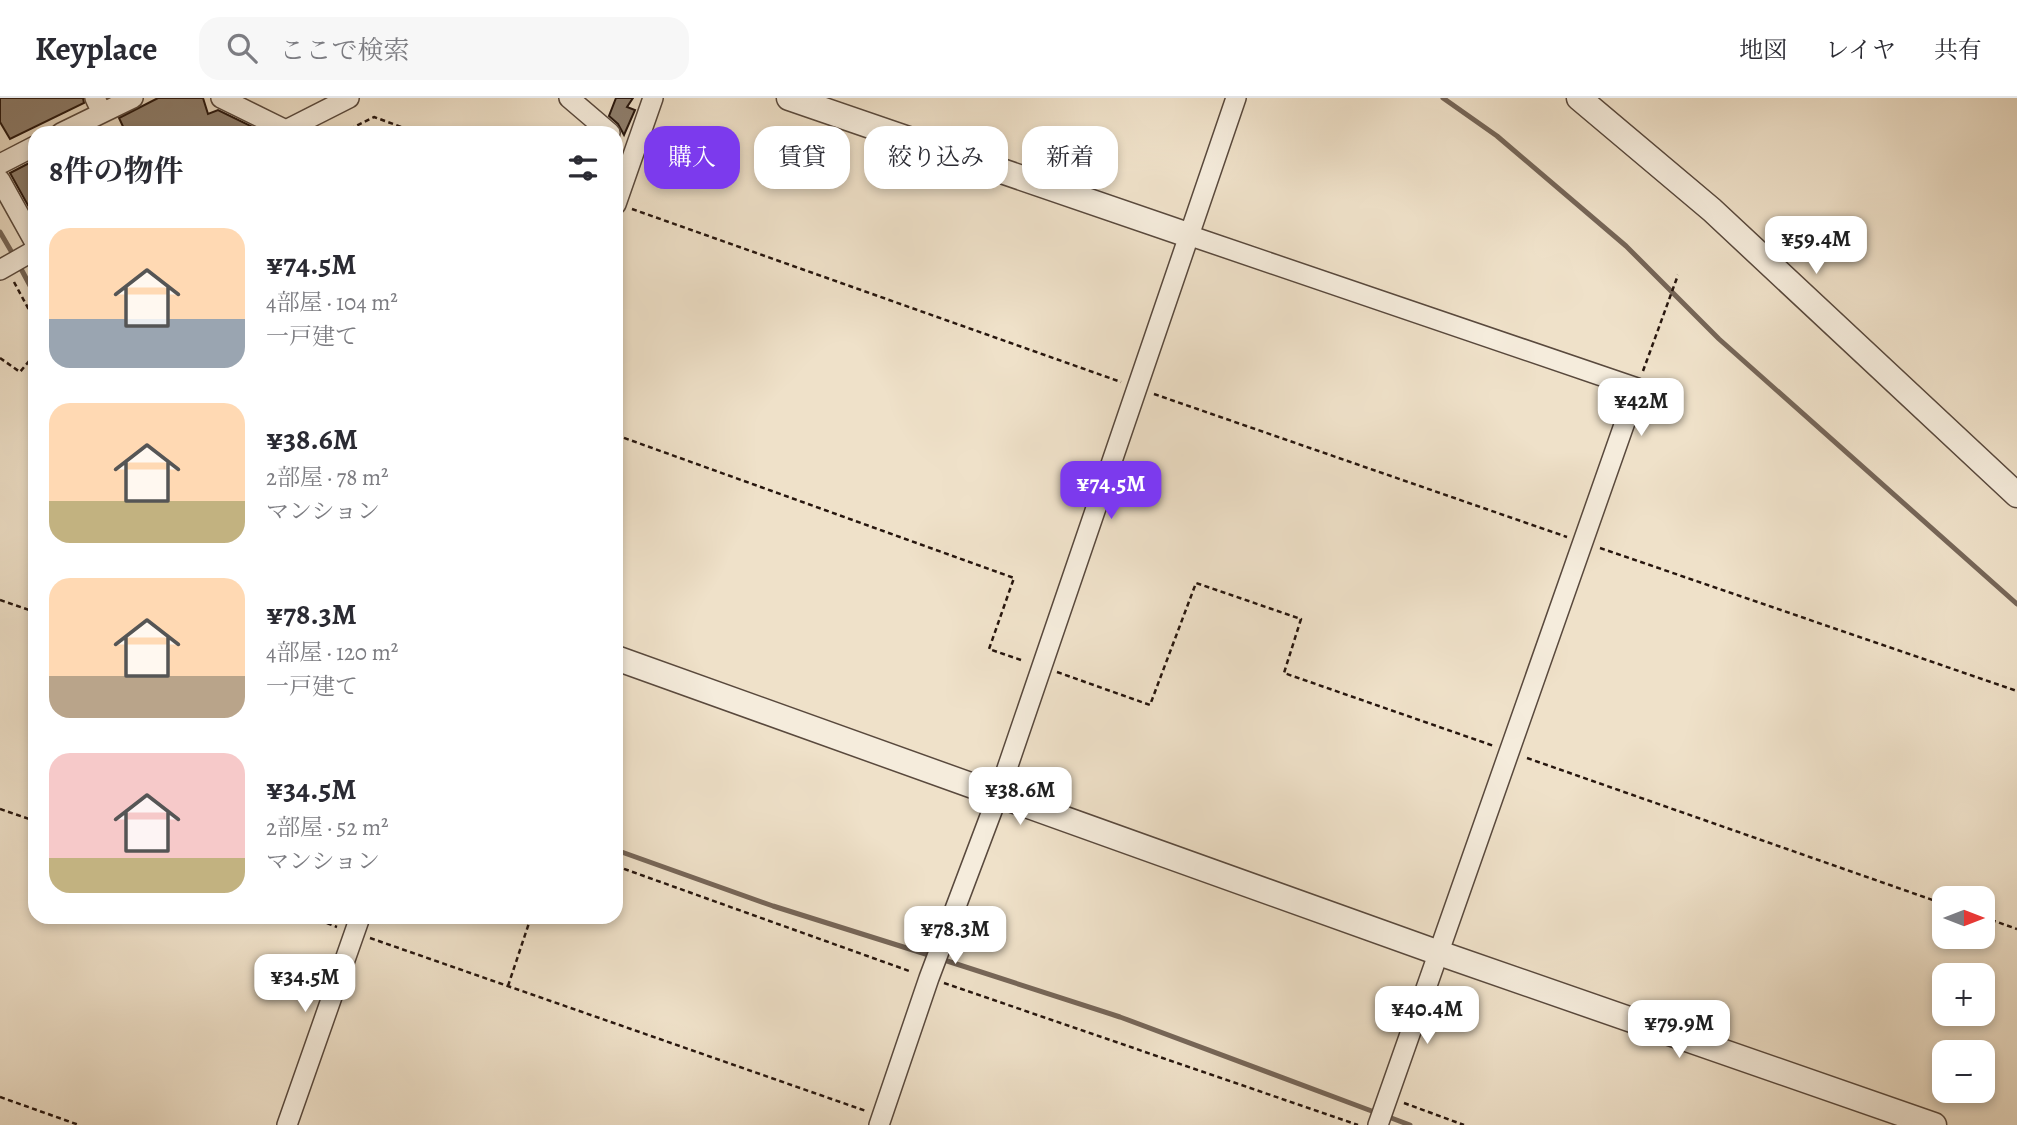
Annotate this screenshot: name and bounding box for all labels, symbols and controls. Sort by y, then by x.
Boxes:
search box [199,17,689,80]
text: Keyplace [35,26,157,71]
icon: search [223,29,261,67]
text: ここで検索 [279,33,409,68]
text: 地図 [1739,34,1787,66]
text: レイヤ [1825,34,1896,66]
text: 共有 [1934,34,1982,66]
chip: 購入 [644,126,740,189]
chip: 賃貸 [754,126,850,189]
chip: 絞り込み [864,126,1008,189]
chip: 新着 [1022,126,1118,189]
icon: filters [564,149,602,187]
text: 8件の物件 [49,151,183,191]
pin: ¥59.4M [1759,216,1873,276]
text: ¥59.4M [1781,223,1851,254]
text: ¥74.5M [266,244,356,284]
icon: home [105,256,189,340]
text: 4部屋 · 104 m² [266,287,398,318]
text: 一戸建て [266,321,358,352]
pin: ¥42M [1600,378,1682,438]
text: ¥42M [1614,385,1668,416]
text: ¥38.6M [266,419,358,459]
icon: home [105,431,189,515]
text: 2部屋 · 78 m² [266,462,389,493]
pin: ¥74.5M [1054,462,1168,521]
text: ¥74.5M [1076,468,1146,499]
text: マンション [266,496,380,527]
text: ¥78.3M [266,594,357,634]
icon: home [105,606,189,690]
text: 4部屋 · 120 m² [266,637,398,668]
text: 一戸建て [266,671,358,702]
pin: ¥38.6M [963,768,1077,827]
text: ¥34.5M [266,769,357,809]
text: ¥38.6M [985,774,1055,805]
icon: home [105,781,189,865]
text: 2部屋 · 52 m² [266,812,389,843]
text: マンション [266,846,380,877]
north arrow [1932,886,1995,948]
map controls [1932,886,1995,1103]
pin: ¥78.3M [898,906,1012,966]
text: ¥78.3M [920,913,990,944]
pin: ¥34.5M [248,954,362,1014]
text: ¥34.5M [270,961,340,992]
button: + [1932,963,1995,1026]
pin: ¥40.4M [1370,986,1484,1046]
text: ¥40.4M [1391,993,1463,1024]
pin: ¥79.9M [1622,1000,1736,1060]
text: ¥79.9M [1644,1007,1714,1038]
button: − [1932,1040,1995,1103]

